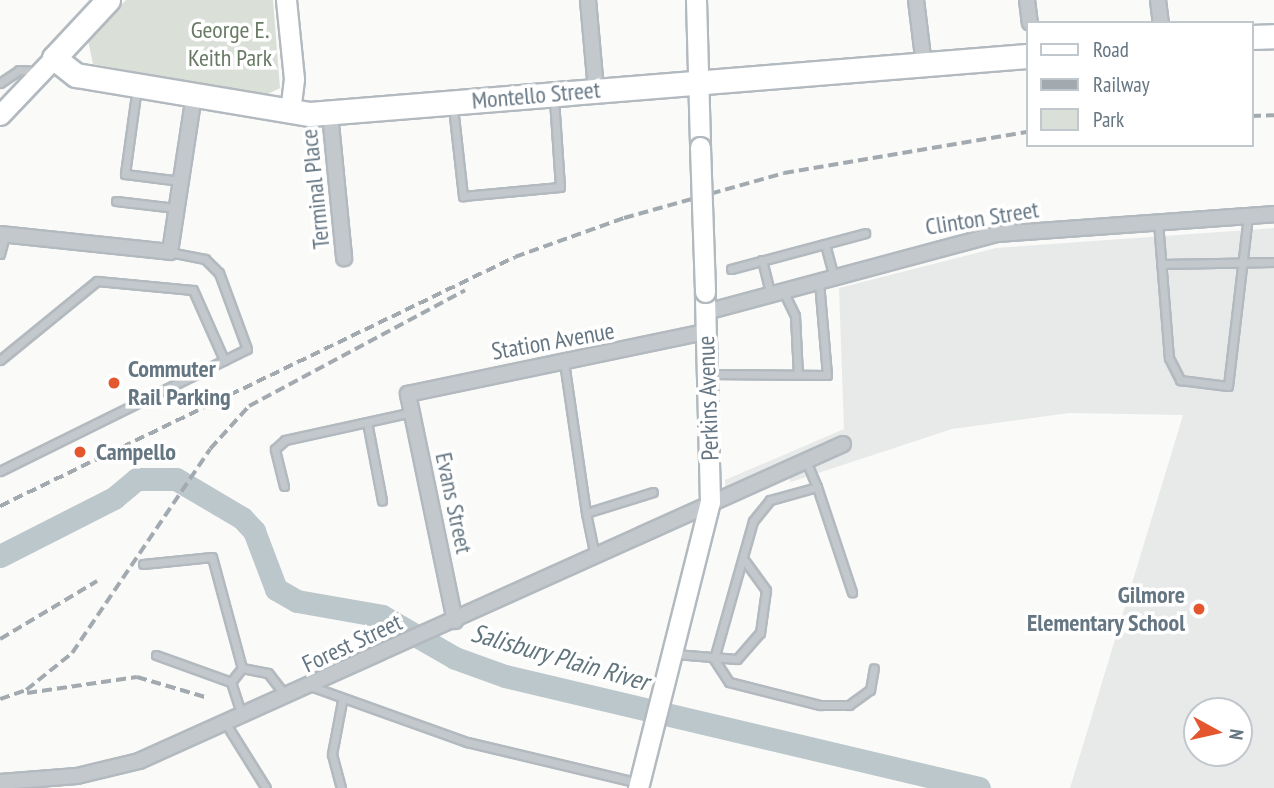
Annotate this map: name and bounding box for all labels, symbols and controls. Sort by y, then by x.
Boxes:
park label: George E. Keith Park [188,16,272,72]
legend [1026,21,1253,147]
text: Road [1093,36,1129,63]
text: Railway [1093,71,1150,98]
street label: Montello Street [471,75,601,115]
text: Park [1093,106,1124,133]
street label: Terminal Place [294,128,336,250]
street label: Clinton Street [923,195,1041,241]
street label: Station Avenue [489,316,617,366]
street label: Perkins Avenue [691,335,725,461]
place label: Commuter Rail Parking [128,355,231,411]
marker: Commuter Rail Parking [106,375,122,391]
place label: Campello [96,438,176,466]
marker: Campello [70,442,90,462]
street label: Evans Street [429,450,479,556]
place label: Gilmore Elementary School [1026,581,1185,637]
marker: Gilmore Elementary School [1191,601,1207,617]
street label: Forest Street [298,607,406,679]
water label: Salisbury Plain River [467,617,653,697]
north arrow [1183,697,1253,767]
text: N [1224,728,1249,741]

